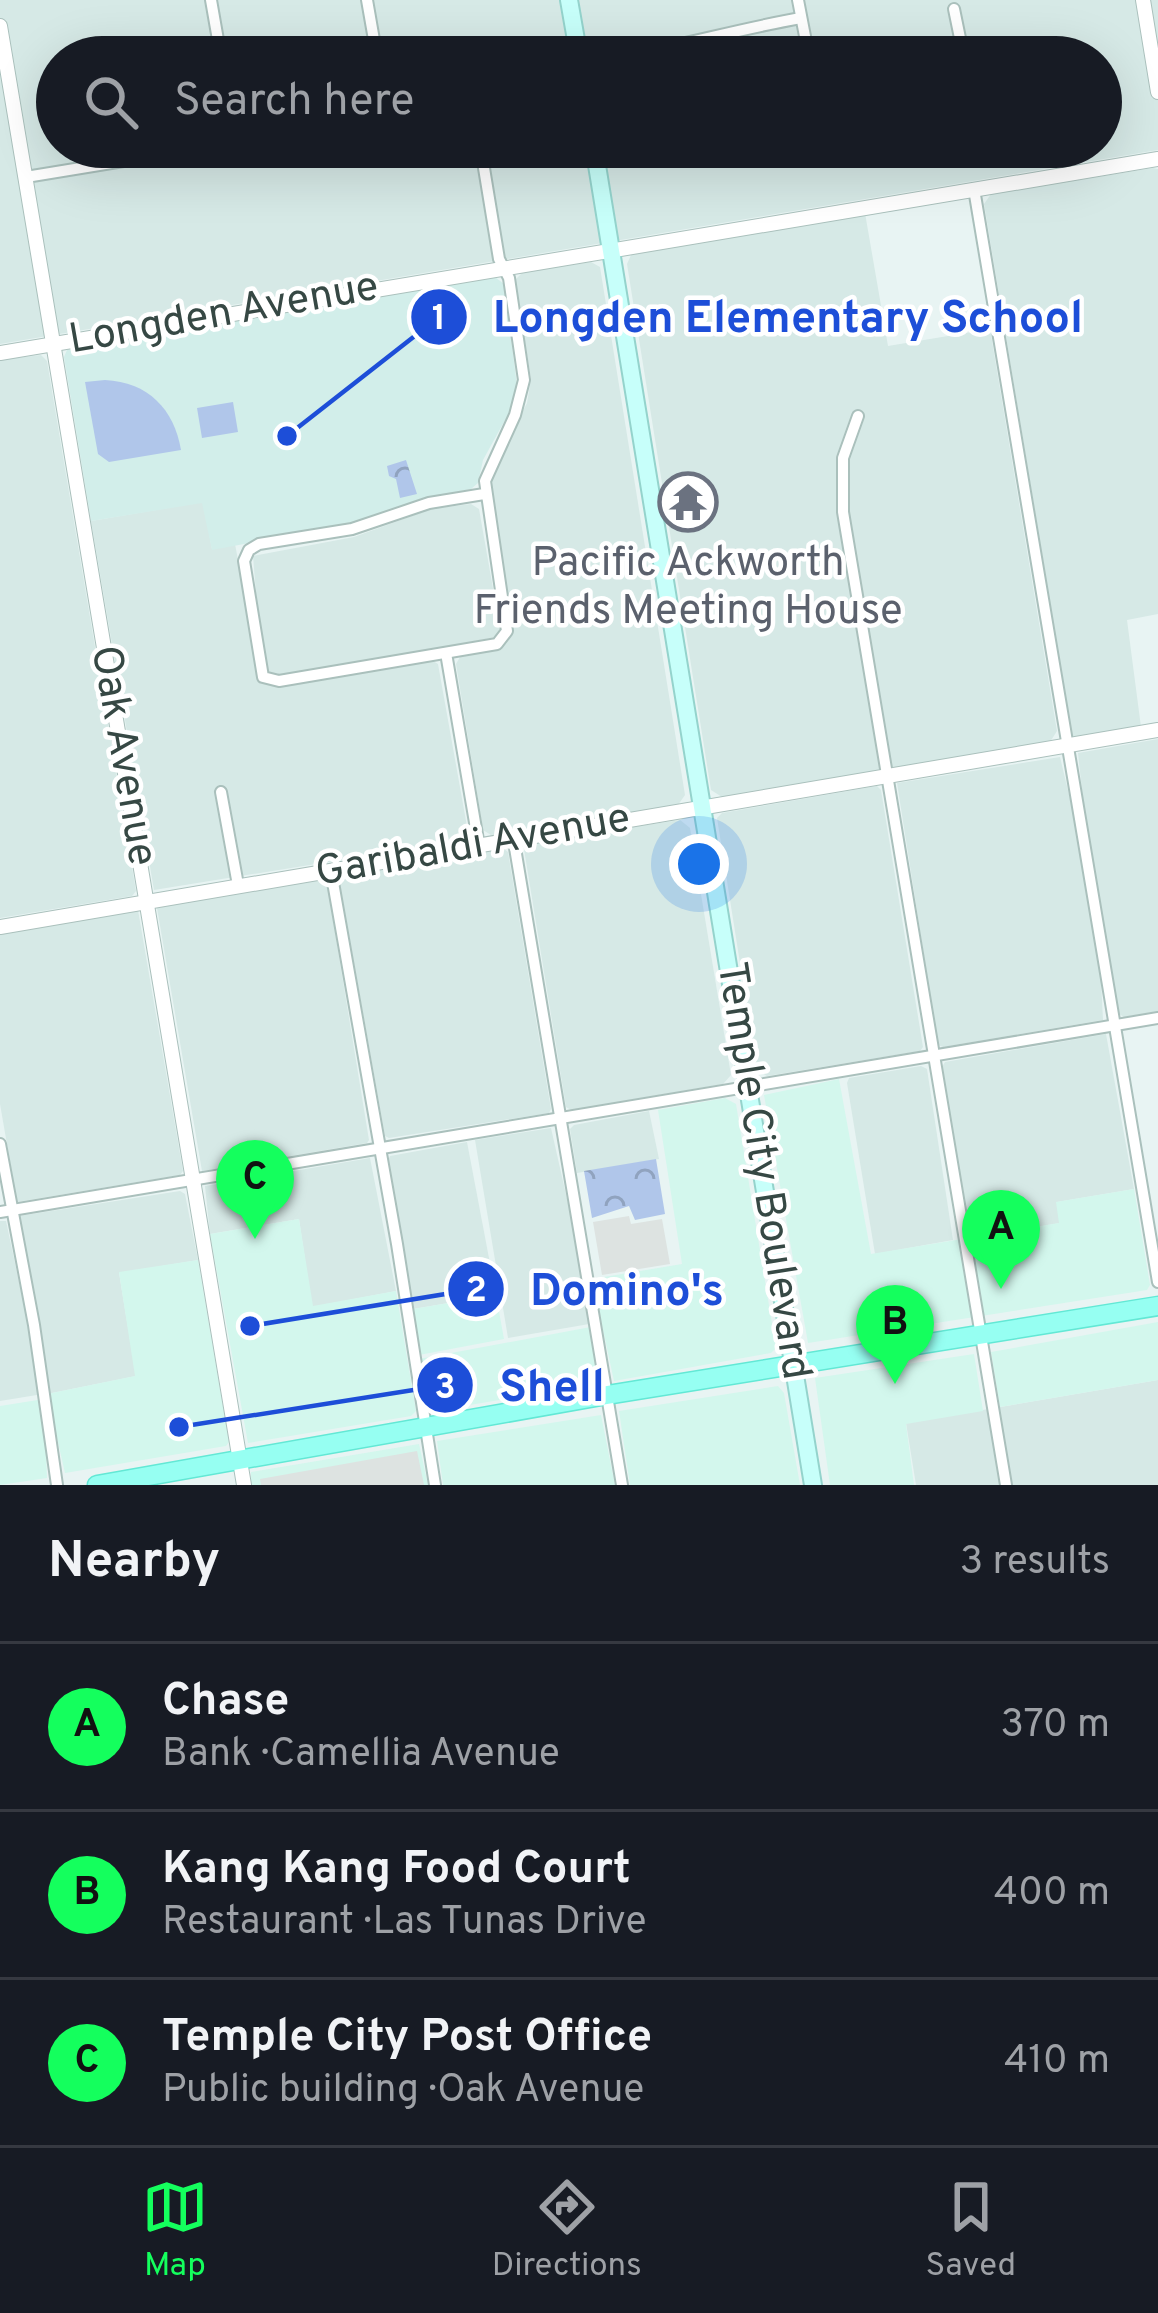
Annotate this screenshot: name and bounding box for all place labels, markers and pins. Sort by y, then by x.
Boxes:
callout: Longden Elementary School [409,276,1107,357]
temple icon: Pacific Ackworth Friends Meeting House [657,471,719,533]
place label: Pacific Ackworth Friends Meeting House [473,538,903,639]
pin: C [216,1140,294,1239]
pin: A [962,1190,1040,1289]
callout: Domino's [446,1248,748,1329]
pin: B [856,1285,934,1384]
callout: Shell [415,1345,629,1426]

